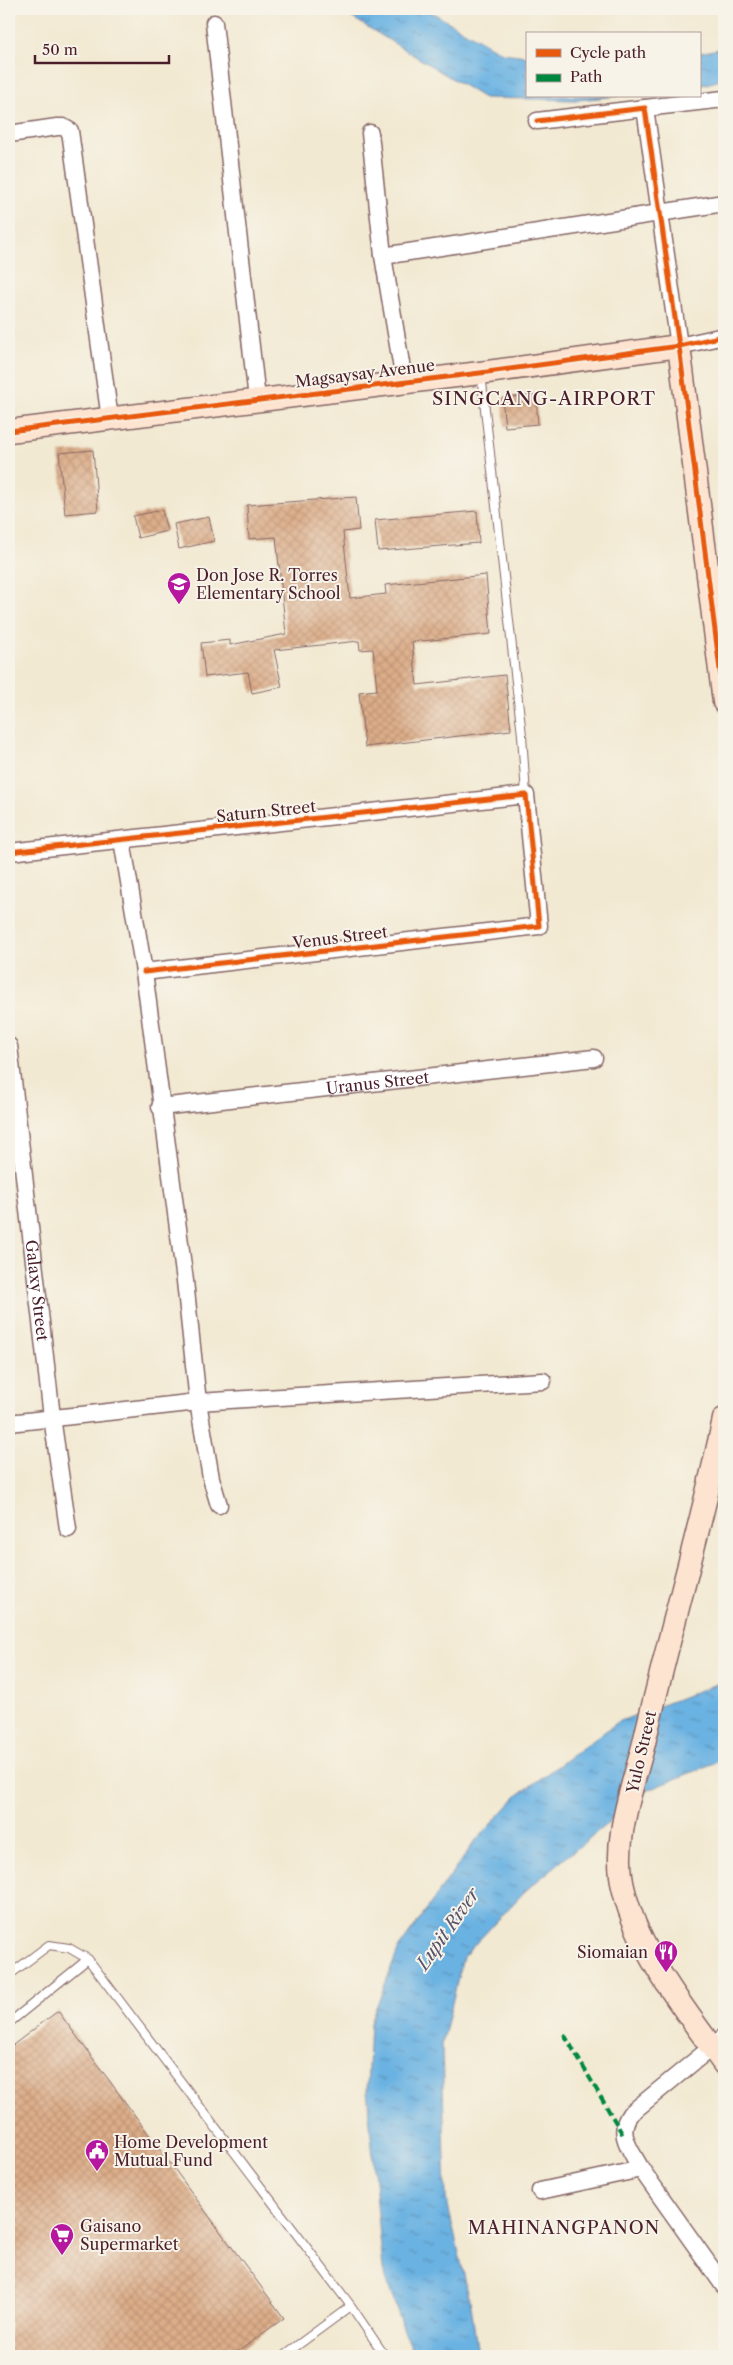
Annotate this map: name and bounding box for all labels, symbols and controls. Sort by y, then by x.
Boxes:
scale bar [35,32,169,64]
legend [526,32,700,98]
text: 50 m [42,40,78,59]
text: Cycle path [570,43,647,62]
text: Path [570,67,603,86]
street label: Magsaysay Avenue [294,355,436,391]
district label: SINGCANG-AIRPORT [432,387,656,410]
place label: Don Jose R. Torres Elementary School [196,565,341,603]
school or university icon: Don Jose R. Torres Elementary School [166,571,192,605]
street label: Saturn Street [215,796,317,826]
street label: Venus Street [290,921,389,953]
street label: Uranus Street [325,1067,431,1098]
street label: Galaxy Street [22,1239,53,1342]
street label: Yulo Street [622,1708,660,1796]
water label: Lupit River [411,1883,485,1976]
restaurant icon: Siomaian [653,1939,679,1973]
place label: Siomaian [577,1942,648,1962]
place label: Home Development Mutual Fund [114,2132,268,2170]
public building icon: Home Development Mutual Fund [84,2138,110,2172]
place label: Gaisano Supermarket [80,2216,179,2254]
district label: MAHINANGPANON [468,2217,660,2239]
supermarket icon: Gaisano Supermarket [49,2222,75,2256]

